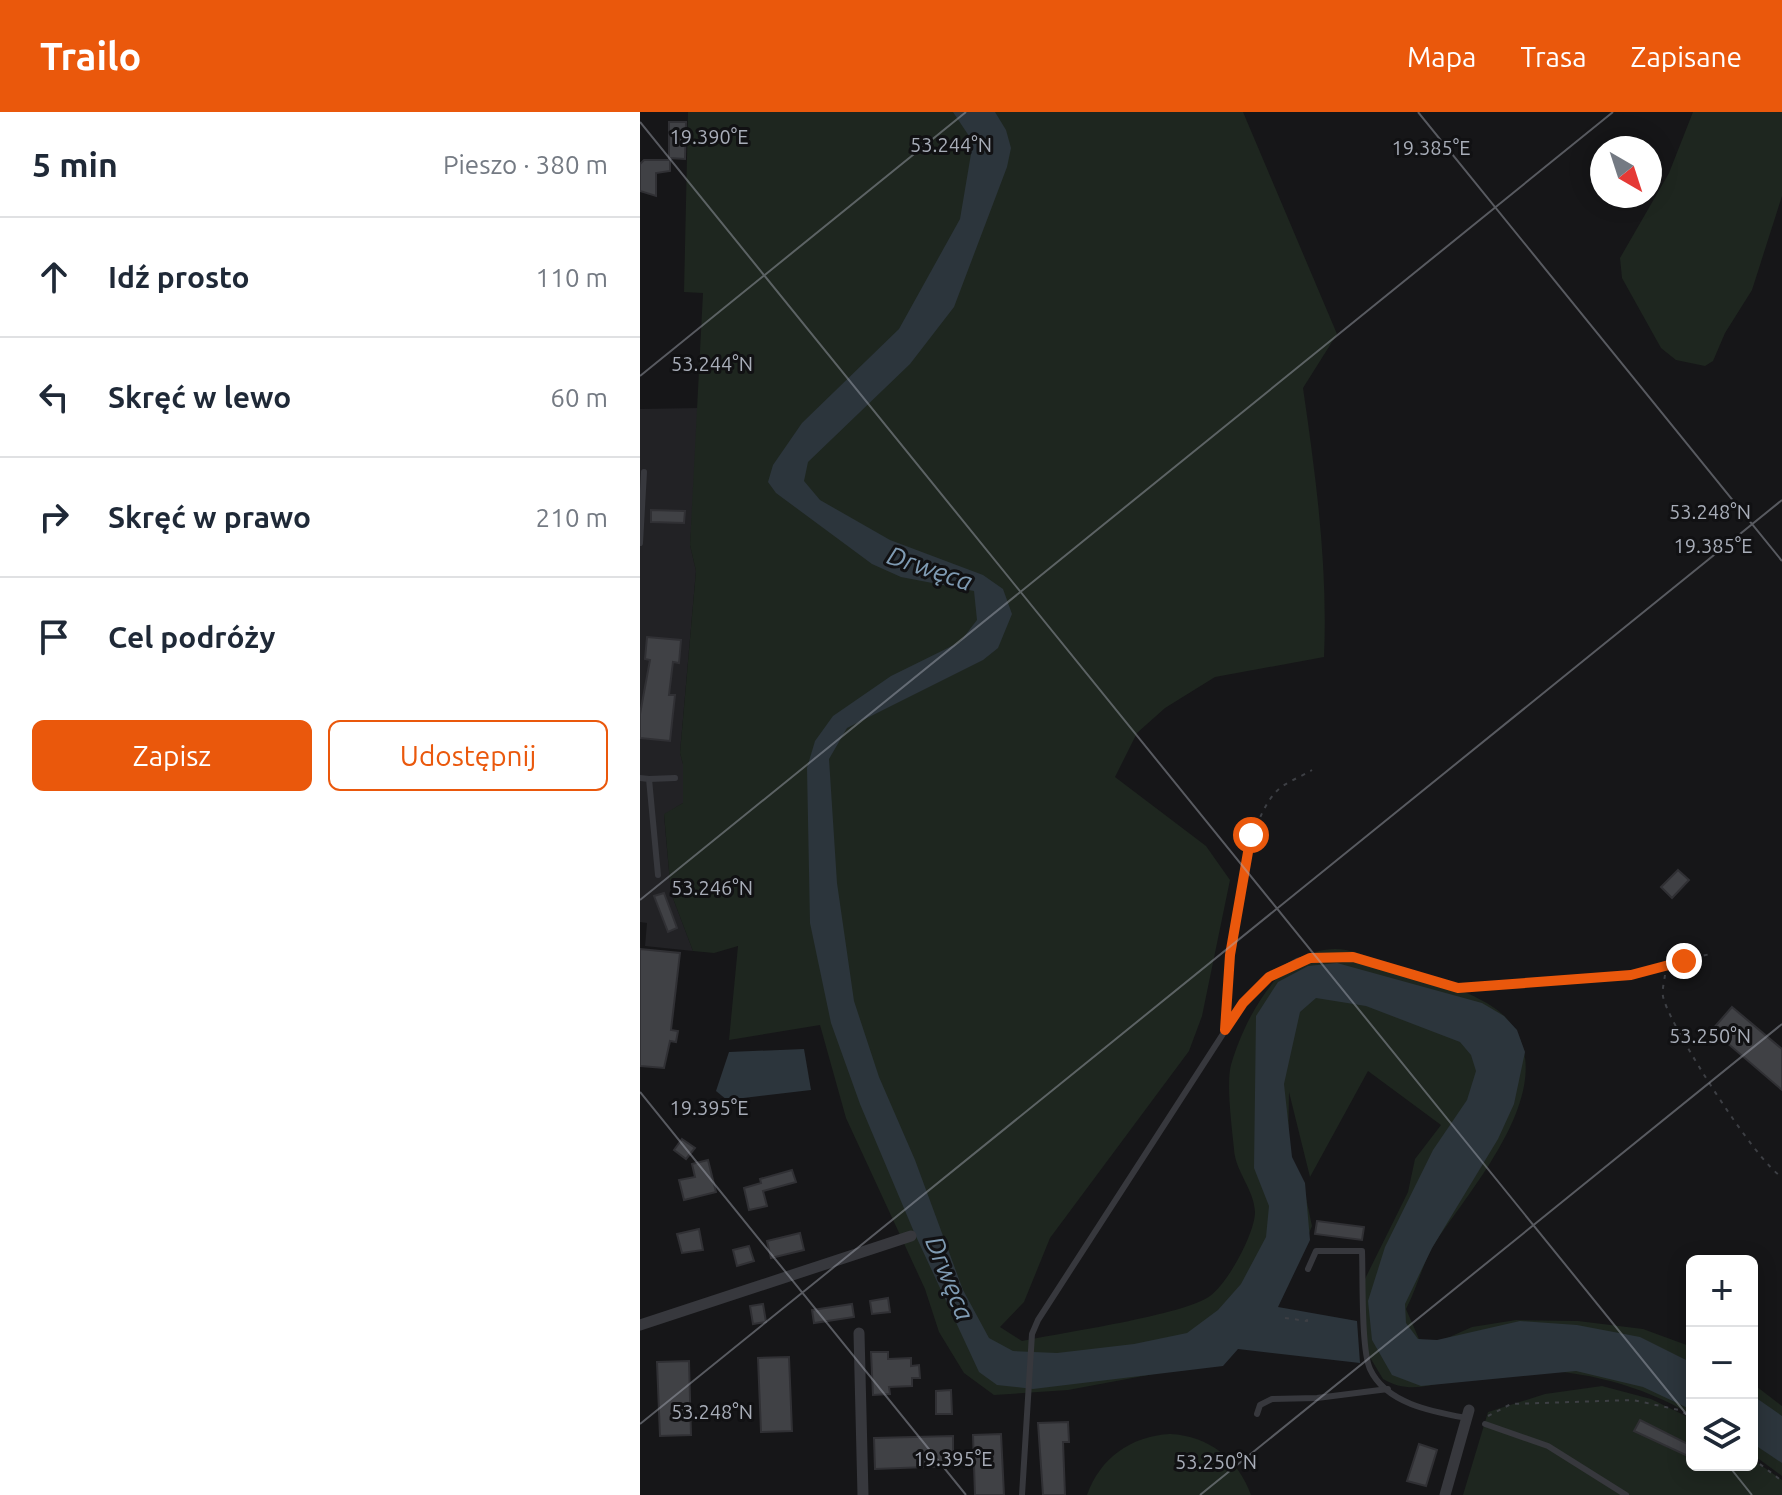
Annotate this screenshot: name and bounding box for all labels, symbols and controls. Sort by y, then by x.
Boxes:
text: Trailo [40,35,141,77]
text: Mapa [1407,41,1476,72]
text: Trasa [1520,41,1587,72]
text: Zapisane [1631,41,1742,72]
text: 19.390°E [670,125,749,148]
text: 53.244°N [910,133,992,156]
text: 19.385°E [1392,136,1471,159]
north arrow [1590,136,1662,208]
text: 5 min [32,145,118,183]
text: Pieszo · 380 m [443,150,608,179]
icon: ahead [32,255,76,299]
text: Idź prosto [108,260,250,294]
text: 110 m [536,263,608,292]
text: 53.244°N [671,352,753,375]
icon: left [32,375,76,419]
text: Skręć w lewo [108,380,291,414]
text: 60 m [550,383,608,412]
icon: right [32,495,76,539]
text: Skręć w prawo [108,500,311,534]
text: 53.248°N [1669,500,1751,523]
text: 210 m [536,503,608,532]
text: 19.385°E [1674,534,1753,557]
water label: Drwęca [884,540,976,596]
icon: arrive [32,615,76,659]
text: Cel podróży [108,620,275,654]
button: Zapisz [32,720,312,791]
button: Udostępnij [328,720,608,791]
route start [1233,817,1269,853]
text: 53.246°N [671,876,753,899]
route end [1666,943,1702,979]
text: 53.250°N [1669,1024,1751,1047]
text: 19.395°E [670,1096,749,1119]
water label: Drwęca [920,1232,980,1324]
map controls [1686,1255,1758,1471]
button: + [1686,1255,1758,1327]
button: − [1686,1327,1758,1399]
button: layers [1686,1399,1758,1471]
text: 53.248°N [671,1400,753,1423]
text: 19.395°E [914,1447,993,1470]
text: 53.250°N [1175,1450,1257,1473]

